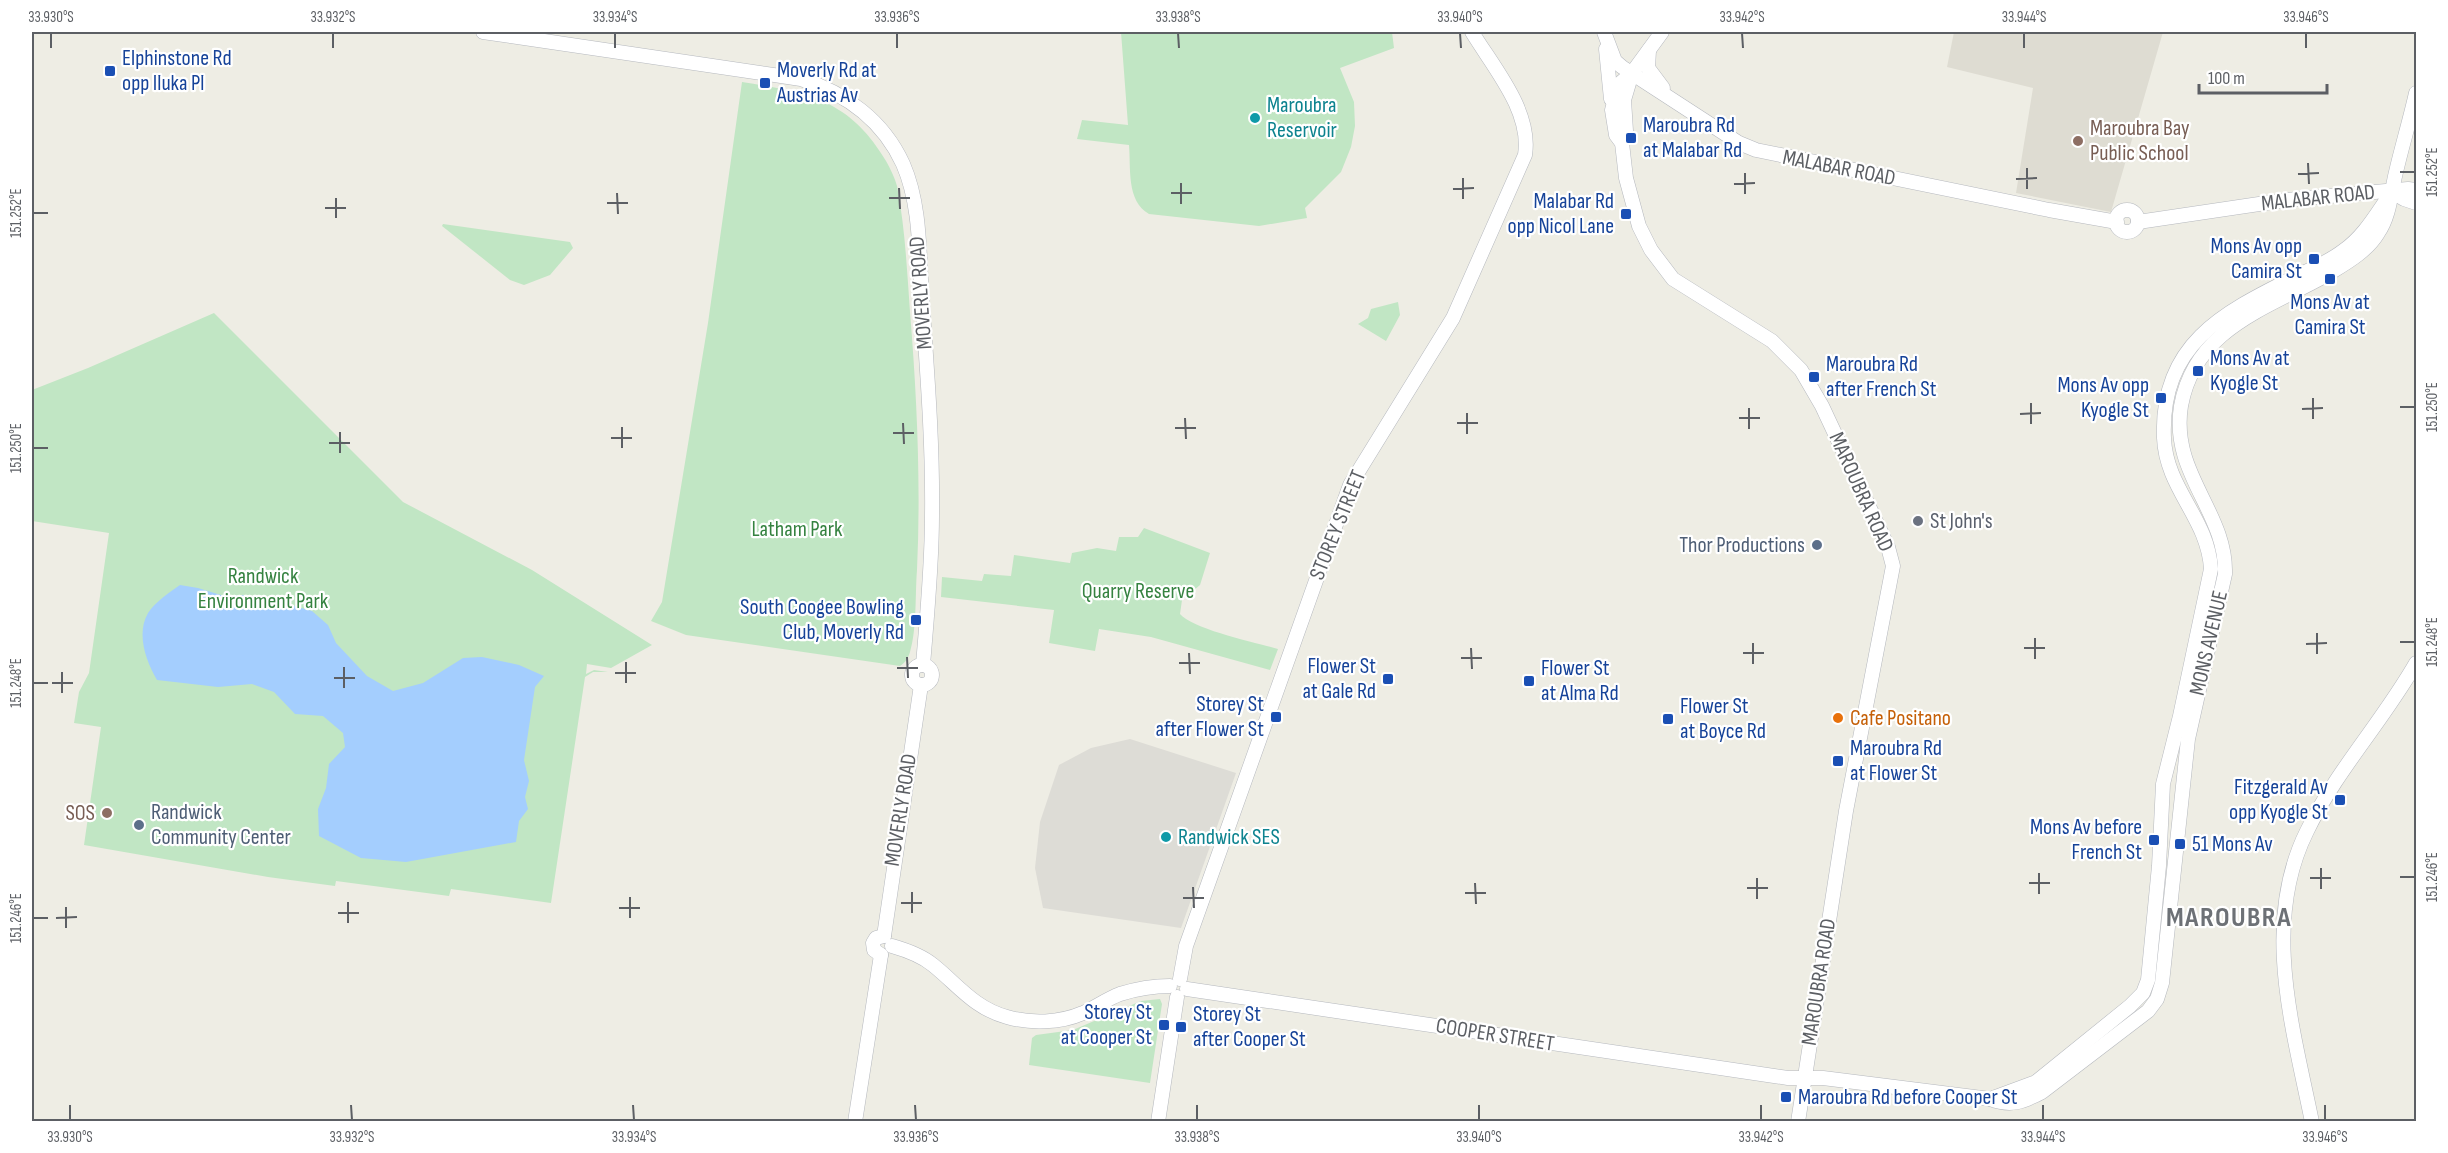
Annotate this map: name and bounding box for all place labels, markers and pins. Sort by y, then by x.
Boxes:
place label: Elphinstone Rd opp Iluka Pl [122,45,232,97]
place label: Moverly Rd at Austrias Av [776,57,877,109]
marker: Elphinstone Rd opp Iluka Pl [103,64,117,78]
marker: Moverly Rd at Austrias Av [758,76,772,90]
place label: Maroubra Reservoir [1267,92,1337,144]
marker: Maroubra Reservoir [1248,111,1262,125]
place label: Maroubra Rd at Malabar Rd [1643,112,1742,164]
place label: Maroubra Bay Public School [2090,115,2190,167]
marker: Maroubra Rd at Malabar Rd [1624,131,1638,145]
marker: Maroubra Bay Public School [2071,134,2085,148]
place label: Malabar Rd opp Nicol Lane [1508,188,1614,240]
marker: Malabar Rd opp Nicol Lane [1619,207,1633,221]
place label: Mons Av opp Camira St [2210,233,2302,285]
marker: Mons Av opp Camira St [2307,252,2321,266]
marker: Mons Av at Camira St [2323,272,2337,286]
place label: Mons Av at Camira St [2290,289,2370,341]
place label: Mons Av at Kyogle St [2210,345,2290,397]
place label: Maroubra Rd after French St [1826,351,1937,403]
marker: Mons Av at Kyogle St [2191,364,2205,378]
marker: Maroubra Rd after French St [1807,370,1821,384]
place label: Mons Av opp Kyogle St [2057,372,2149,424]
marker: Mons Av opp Kyogle St [2154,391,2168,405]
place label: St John's [1930,508,1993,535]
marker: St John's [1911,514,1925,528]
place label: Thor Productions [1679,532,1805,559]
marker: Thor Productions [1810,538,1824,552]
place label: South Coogee Bowling Club, Moverly Rd [740,594,904,646]
marker: South Coogee Bowling Club, Moverly Rd [909,613,923,627]
place label: Flower St at Gale Rd [1302,653,1376,705]
place label: Flower St at Alma Rd [1541,655,1619,707]
marker: Flower St at Gale Rd [1381,672,1395,686]
marker: Flower St at Alma Rd [1522,674,1536,688]
place label: Storey St after Flower St [1155,691,1264,743]
place label: Flower St at Boyce Rd [1680,693,1766,745]
place label: Cafe Positano [1850,705,1951,732]
marker: Storey St after Flower St [1269,710,1283,724]
marker: Cafe Positano [1831,711,1845,725]
marker: Flower St at Boyce Rd [1661,712,1675,726]
place label: Maroubra Rd at Flower St [1850,735,1942,787]
marker: Maroubra Rd at Flower St [1831,754,1845,768]
place label: Fitzgerald Av opp Kyogle St [2229,774,2328,826]
marker: Fitzgerald Av opp Kyogle St [2333,793,2347,807]
place label: Randwick Community Center [151,799,291,851]
place label: SOS [65,800,95,827]
marker: SOS [100,806,114,820]
place label: Mons Av before French St [2030,814,2142,866]
marker: Randwick Community Center [132,818,146,832]
place label: Randwick SES [1178,824,1280,851]
marker: Randwick SES [1159,830,1173,844]
place label: 51 Mons Av [2192,831,2273,858]
marker: Mons Av before French St [2147,833,2161,847]
marker: 51 Mons Av [2173,837,2187,851]
place label: Storey St at Cooper St [1061,999,1152,1051]
place label: Storey St after Cooper St [1193,1001,1306,1053]
marker: Storey St at Cooper St [1157,1018,1171,1032]
marker: Storey St after Cooper St [1174,1020,1188,1034]
place label: Maroubra Rd before Cooper St [1798,1084,2018,1111]
marker: Maroubra Rd before Cooper St [1779,1090,1793,1104]

